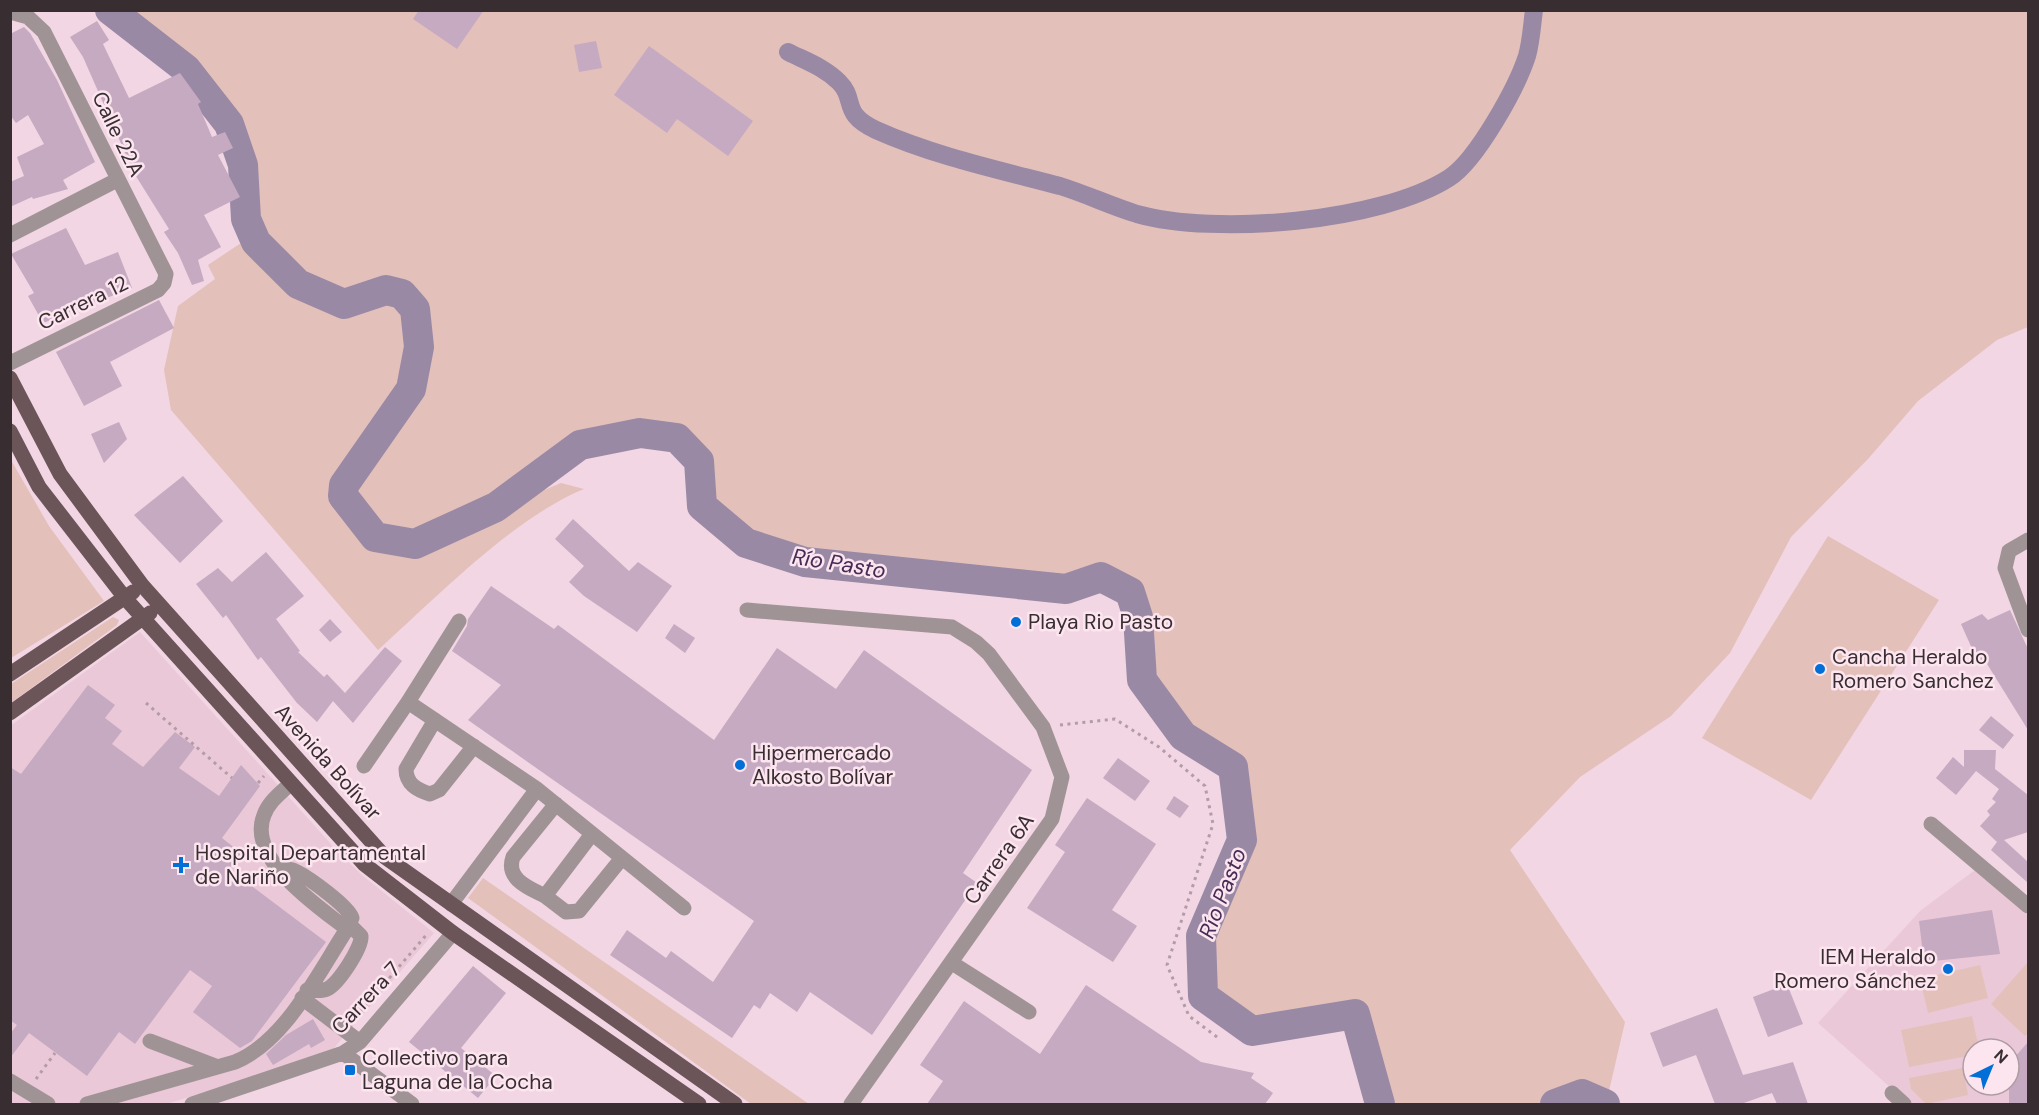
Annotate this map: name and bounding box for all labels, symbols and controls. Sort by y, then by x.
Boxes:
street label: Calle 22A [85,87,151,181]
street label: Carrera 12 [33,269,133,337]
water label: Río Pasto [790,542,888,585]
place label: Playa Rio Pasto [1028,608,1173,636]
marker: Playa Rio Pasto [1009,615,1023,629]
place label: Cancha Heraldo Romero Sanchez [1832,643,1994,695]
marker: Cancha Heraldo Romero Sanchez [1813,662,1827,676]
street label: Avenida Bolívar [268,698,388,826]
place label: Hipermercado Alkosto Bolívar [752,739,893,791]
marker: Hipermercado Alkosto Bolívar [733,758,747,772]
street label: Carrera 6A [958,808,1041,910]
place label: Hospital Departamental de Nariño [195,839,426,891]
water label: Río Pasto [1192,844,1253,942]
marker: Hospital Departamental de Nariño [172,856,190,874]
place label: IEM Heraldo Romero Sánchez [1774,943,1936,995]
street label: Carrera 7 [325,956,407,1040]
marker: IEM Heraldo Romero Sánchez [1941,962,1955,976]
north arrow [1961,1037,2021,1097]
place label: Collectivo para Laguna de la Cocha [362,1044,553,1096]
text: N [1989,1045,2012,1068]
marker: Collectivo para Laguna de la Cocha [343,1063,357,1077]

